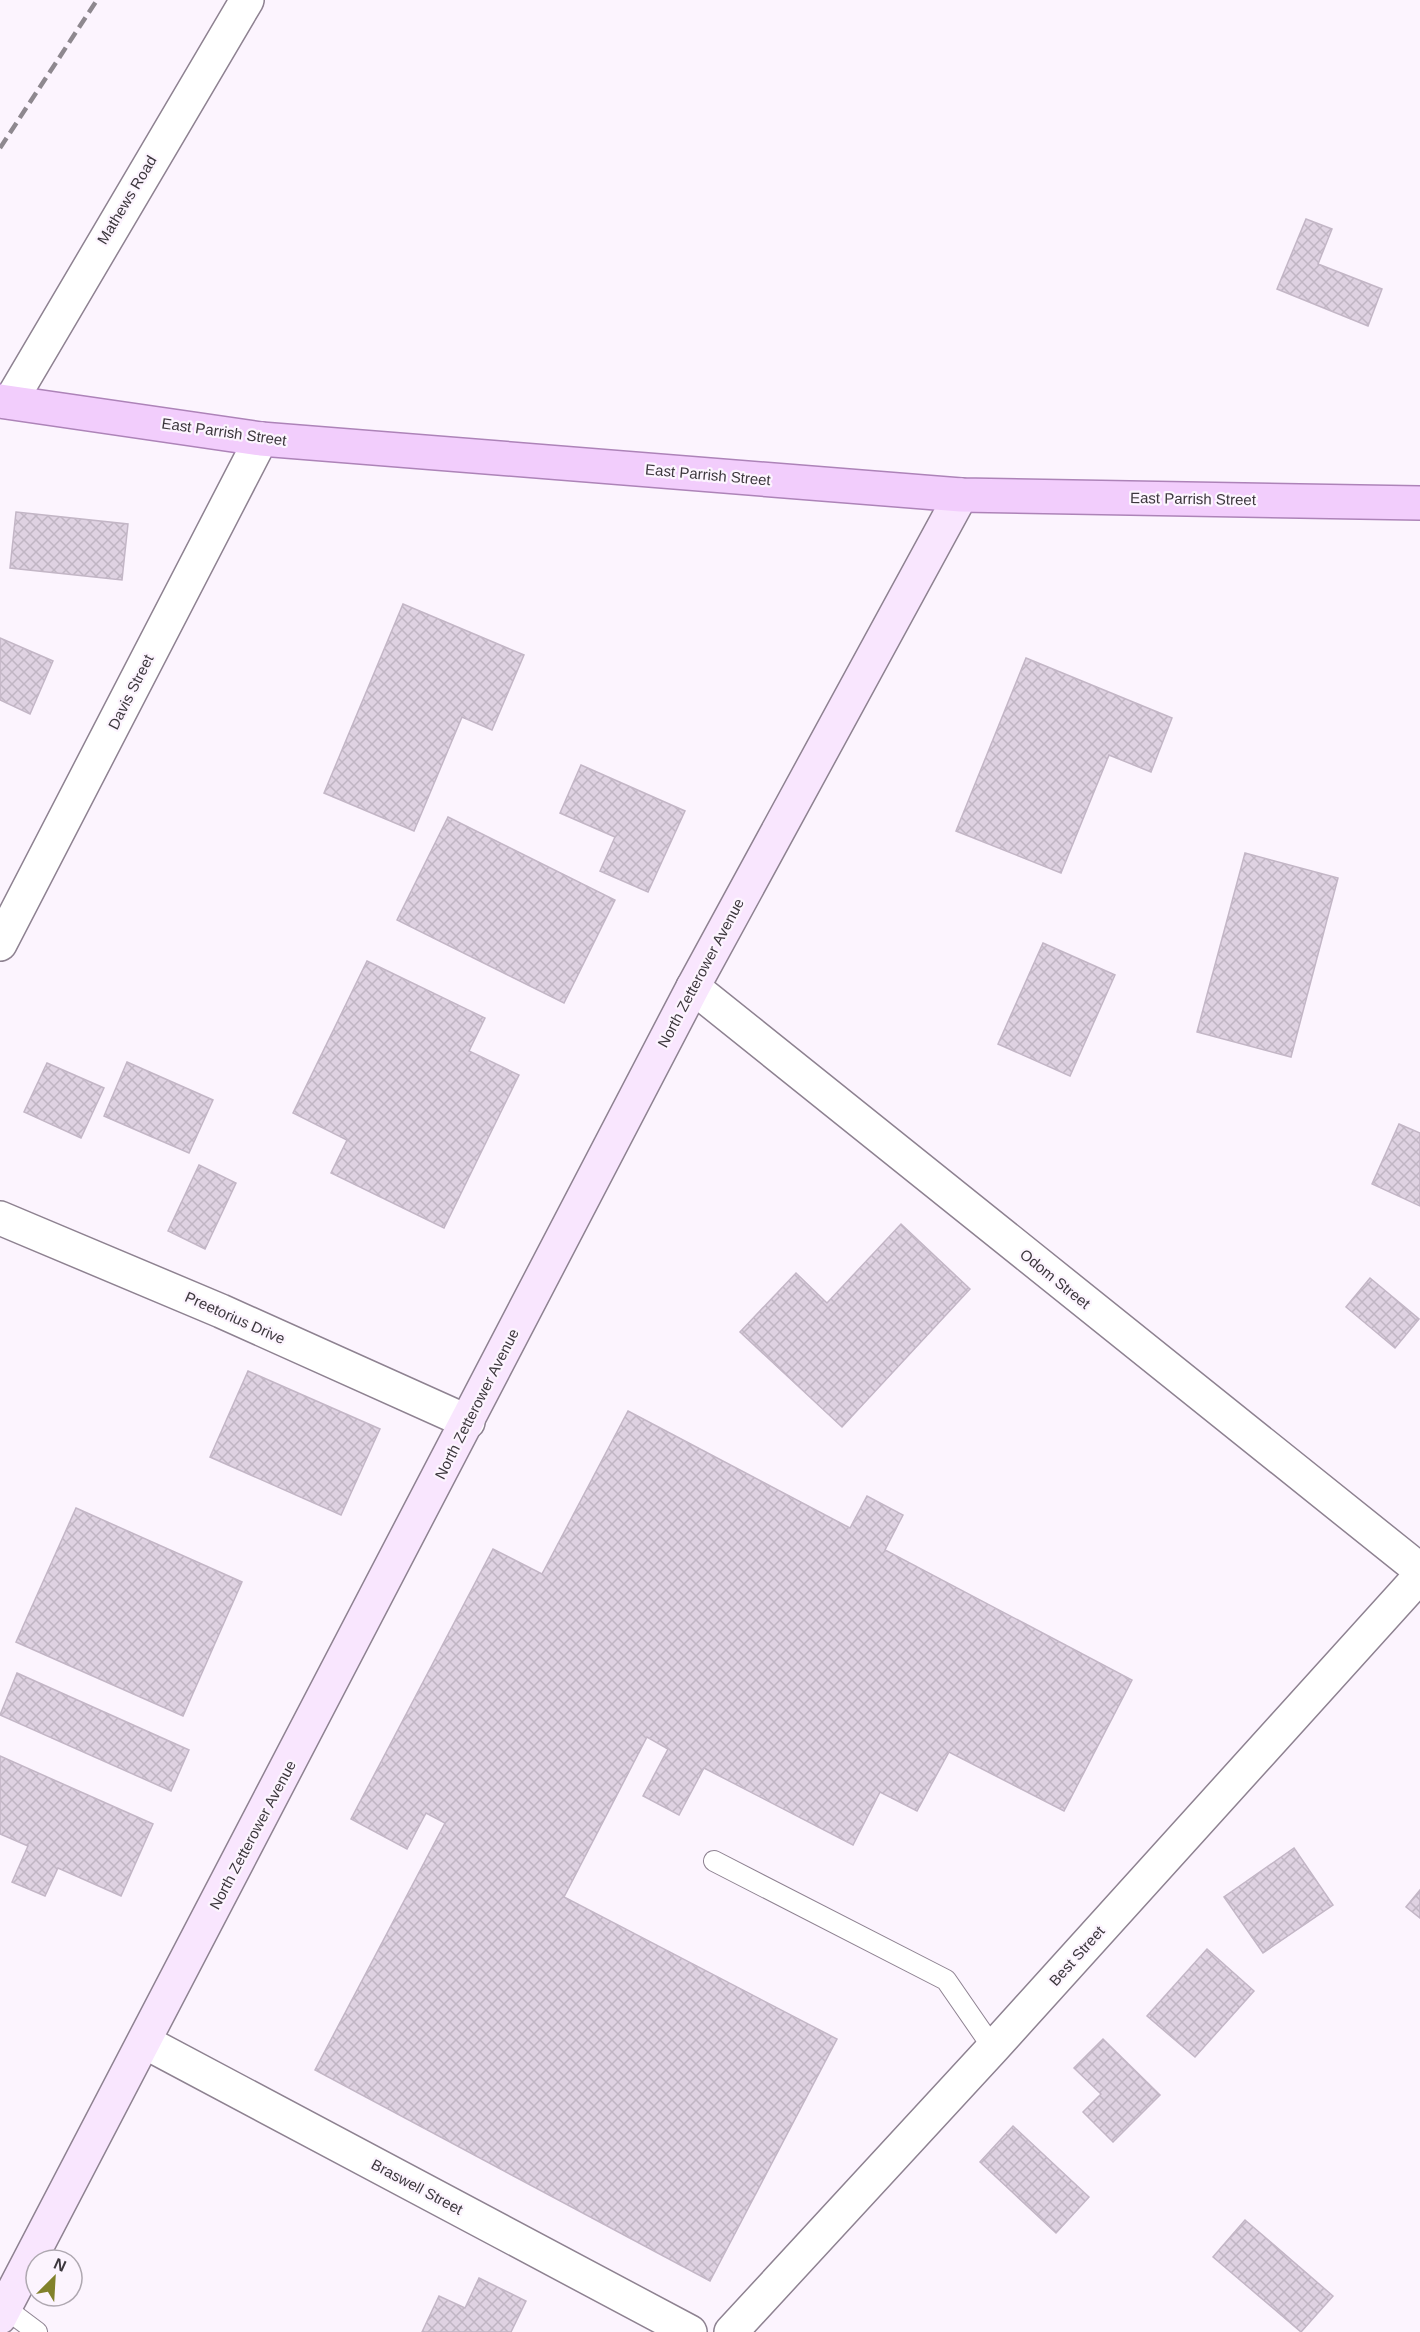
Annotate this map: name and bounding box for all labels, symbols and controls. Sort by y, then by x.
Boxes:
street label: Mathews Road [94,152,160,247]
street label: East Parrish Street [161,414,288,449]
street label: East Parrish Street [645,461,772,489]
street label: East Parrish Street [1130,489,1257,508]
street label: Davis Street [104,651,157,732]
street label: North Zetterower Avenue [654,895,747,1050]
street label: Odom Street [1017,1245,1094,1312]
street label: Preetorius Drive [183,1288,288,1347]
street label: North Zetterower Avenue [431,1326,522,1482]
street label: North Zetterower Avenue [206,1757,299,1912]
street label: Best Street [1045,1922,1108,1989]
street label: Braswell Street [369,2155,466,2218]
north arrow [24,2248,84,2308]
text: N [51,2255,69,2275]

